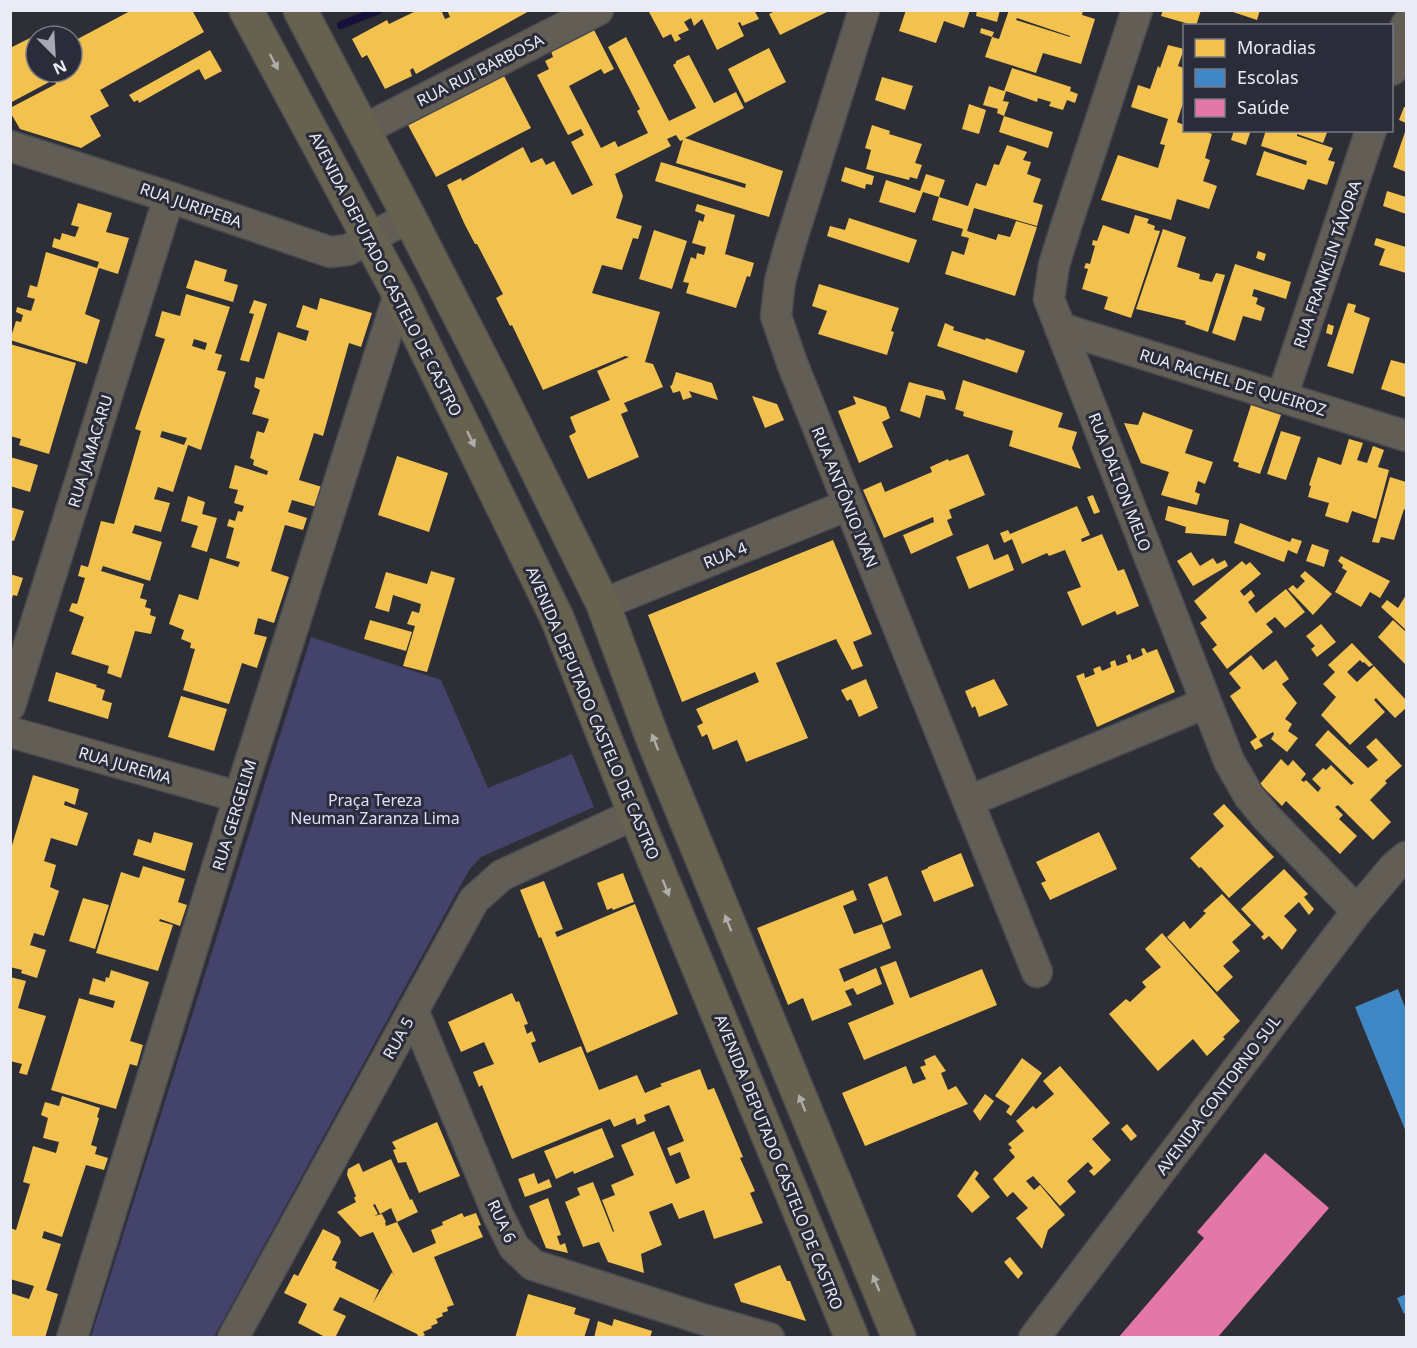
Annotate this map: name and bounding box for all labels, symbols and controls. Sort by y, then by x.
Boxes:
north arrow [24,24,84,84]
legend [1183,24,1393,132]
street label: RUA RUI BARBOSA [413,28,548,111]
text: Moradias [1237,35,1316,59]
one-way arrow [269,54,279,71]
text: N [50,55,71,80]
text: Escolas [1237,65,1299,89]
text: Saúde [1237,95,1289,119]
street label: AVENIDA DEPUTADO CASTELO DE CASTRO [304,128,468,420]
street label: RUA FRANKLIN TÁVORA [1288,176,1366,351]
street label: RUA JURIPEBA [137,177,246,233]
street label: RUA RACHEL DE QUEIROZ [1137,343,1329,421]
street label: RUA JAMACARU [62,392,118,510]
street label: RUA DALTON MELO [1083,409,1157,555]
street label: RUA ANTÔNIO IVAN [807,423,883,571]
one-way arrow [467,431,476,448]
street label: RUA 4 [700,536,750,574]
street label: AVENIDA DEPUTADO CASTELO DE CASTRO [521,563,665,863]
one-way arrow [649,733,659,751]
street label: RUA JUREMA [76,741,175,789]
street label: RUA GERGELIM [207,757,261,873]
park label: Praça Tereza Neuman Zaranza Lima [290,789,460,829]
one-way arrow [661,879,671,897]
one-way arrow [723,913,733,931]
street label: AVENIDA DEPUTADO CASTELO DE CASTRO [710,1011,848,1313]
street label: AVENIDA CONTORNO SUL [1151,1011,1285,1179]
street label: RUA 5 [377,1013,419,1063]
one-way arrow [797,1094,806,1112]
street label: RUA 6 [483,1196,521,1246]
one-way arrow [871,1274,881,1292]

